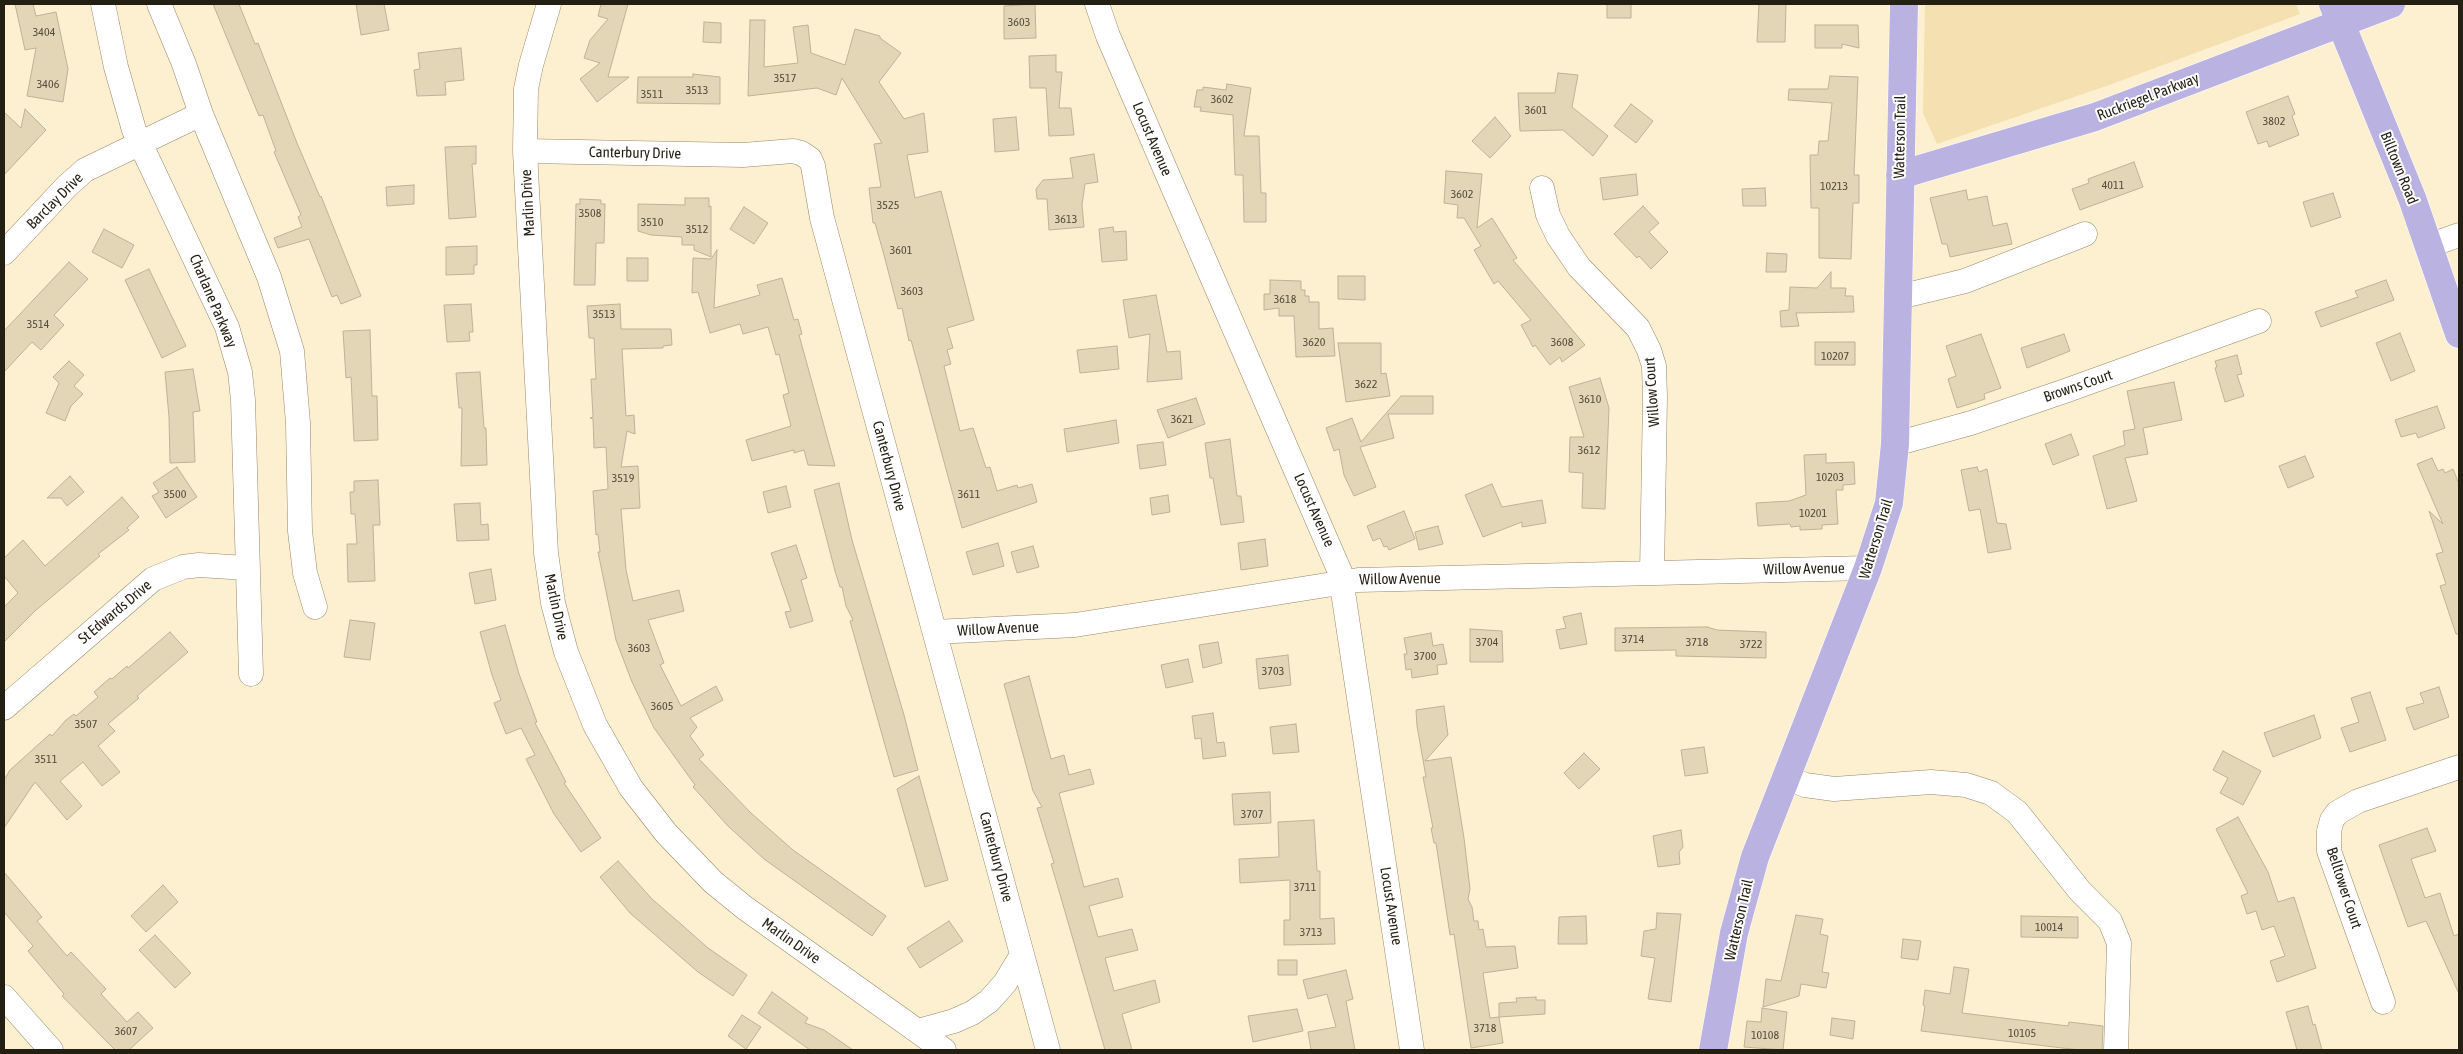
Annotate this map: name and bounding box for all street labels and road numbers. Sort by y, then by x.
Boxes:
street label: Ruckriegel Parkway [2095,69,2201,125]
street label: Watterson Trail [1890,95,1910,179]
street label: Locust Avenue [1128,99,1176,179]
street label: Billtown Road [2376,129,2422,207]
street label: Canterbury Drive [589,143,681,163]
street label: Barclay Drive [23,169,87,233]
street label: Marlin Drive [517,169,539,237]
street label: Charlane Parkway [185,252,241,350]
street label: Willow Court [1641,357,1663,427]
street label: Browns Court [2041,366,2115,406]
street label: Canterbury Drive [868,419,910,513]
street label: Locust Avenue [1290,470,1338,550]
street label: Watterson Trail [1855,497,1897,581]
street label: Willow Avenue [1763,559,1845,579]
street label: Willow Avenue [1359,569,1441,589]
street label: Marlin Drive [540,572,572,642]
street label: St Edwards Drive [75,576,155,648]
street label: Willow Avenue [957,618,1039,640]
street label: Canterbury Drive [975,810,1017,904]
street label: Belltower Court [2322,845,2366,931]
street label: Locust Avenue [1376,866,1406,946]
street label: Watterson Trail [1721,878,1757,962]
street label: Marlin Drive [758,914,824,968]

